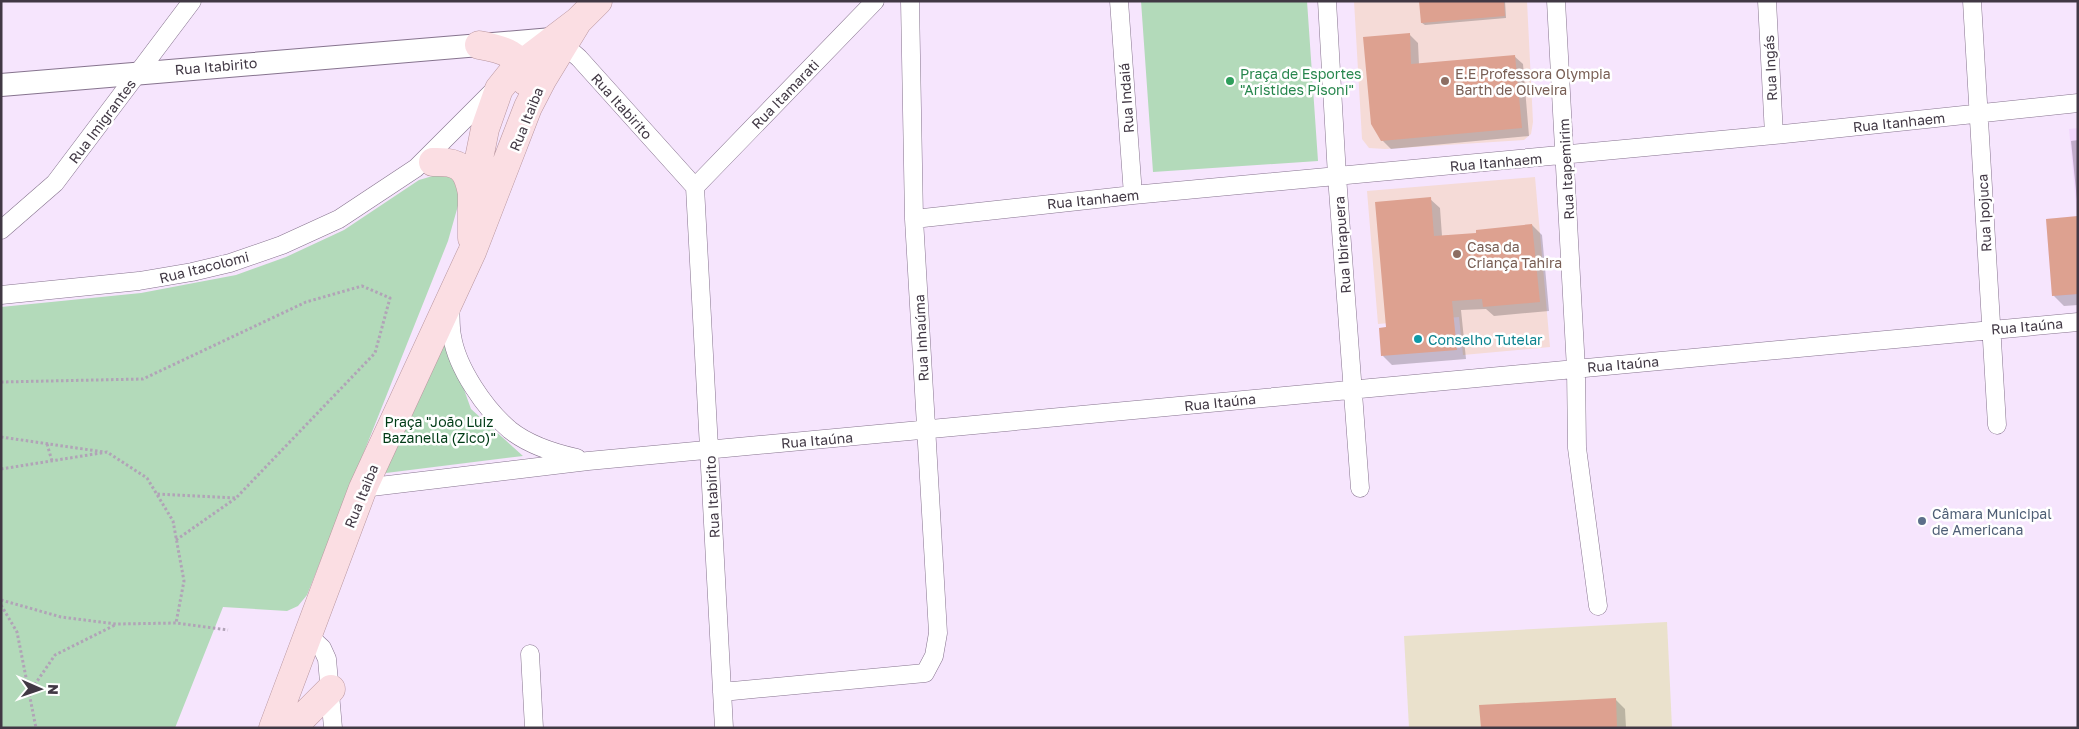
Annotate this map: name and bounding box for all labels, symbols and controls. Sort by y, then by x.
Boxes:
street label: Rua Ingás [1760,35,1780,101]
street label: Rua Itabirito [174,54,258,78]
street label: Rua Itamarati [748,56,822,132]
street label: Rua Indaiá [1115,62,1137,134]
place label: Praça de Esportes "Aristides Pisoni" [1240,65,1362,98]
place label: E.E Professora Olympia Barth de Oliveira [1455,65,1611,98]
street label: Rua Itabirito [588,70,656,142]
marker: Praça de Esportes "Aristides Pisoni" [1224,75,1236,87]
marker: E.E Professora Olympia Barth de Oliveira [1439,75,1451,87]
street label: Rua Imigrantes [65,76,139,166]
street label: Rua Itaiba [506,85,546,153]
street label: Rua Itanhaem [1852,109,1946,135]
street label: Rua Itapemirim [1555,118,1577,220]
street label: Rua Itanhaem [1449,149,1543,175]
street label: Rua Ipojuca [1973,173,1995,253]
street label: Rua Itanhaem [1046,186,1140,212]
street label: Rua Ibirapuera [1330,196,1354,294]
place label: Casa da Criança Tahira [1467,238,1562,271]
street label: Rua Itacolomi [157,248,251,286]
marker: Casa da Criança Tahira [1451,248,1463,260]
street label: Rua Inhaúma [910,294,932,382]
street label: Rua Itaúna [1990,314,2064,338]
place label: Conselho Tutelar [1428,331,1543,348]
marker: Conselho Tutelar [1412,333,1424,345]
street label: Rua Itaúna [1586,352,1660,376]
street label: Rua Itaúna [1183,390,1257,414]
park label: Praça "João Luiz Bazanella (Zico)" [382,413,496,446]
street label: Rua Itaúna [780,428,854,452]
street label: Rua Itabirito [701,455,723,539]
street label: Rua Itaiba [341,462,381,530]
place label: Câmara Municipal de Americana [1932,505,2052,538]
marker: Câmara Municipal de Americana [1916,515,1928,527]
north arrow [15,664,65,714]
text: N [45,684,62,695]

